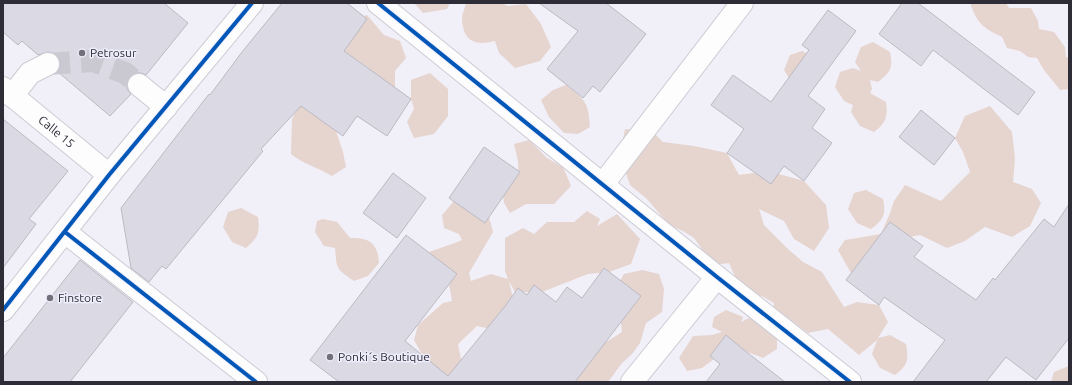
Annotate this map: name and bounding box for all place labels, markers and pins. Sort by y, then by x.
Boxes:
place label: Petrosur [90,46,137,59]
marker: Petrosur [77,48,87,58]
place label: Finstore [58,291,102,304]
marker: Finstore [45,293,55,303]
place label: Ponki´s Boutique [338,350,430,363]
marker: Ponki´s Boutique [325,352,335,362]

